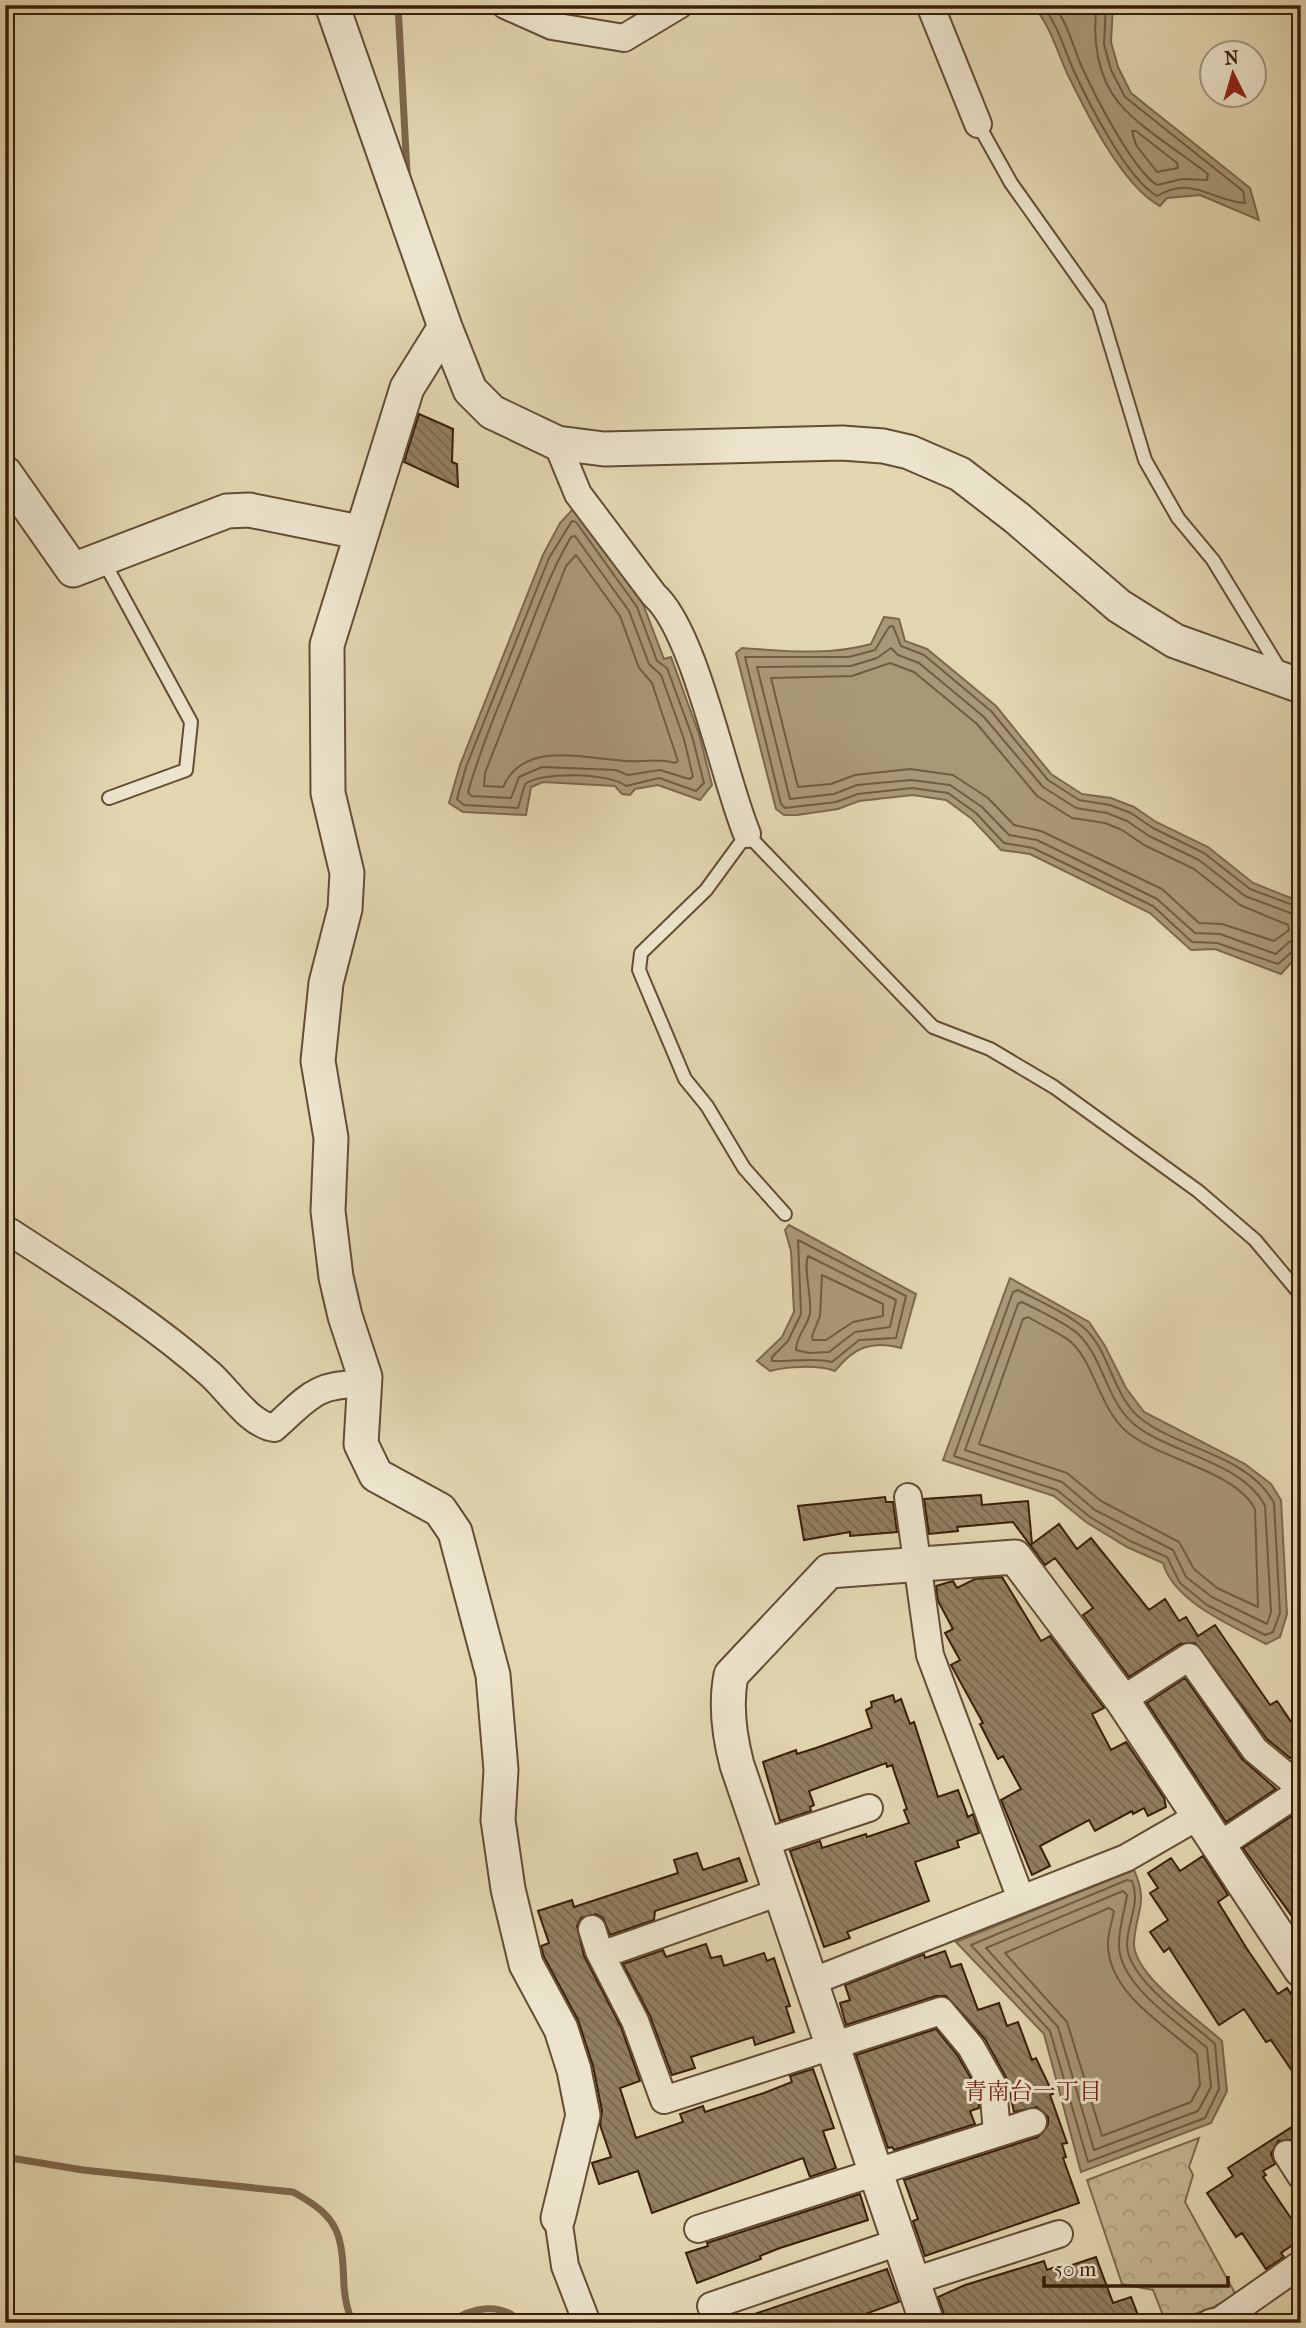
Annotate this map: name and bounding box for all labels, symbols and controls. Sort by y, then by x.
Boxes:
north arrow [1198,38,1268,108]
text: N [1223,46,1240,70]
district label: 青南台一丁目 [964,2078,1102,2105]
scale bar [1044,2244,1227,2288]
text: 50 m [1054,2257,1097,2281]

